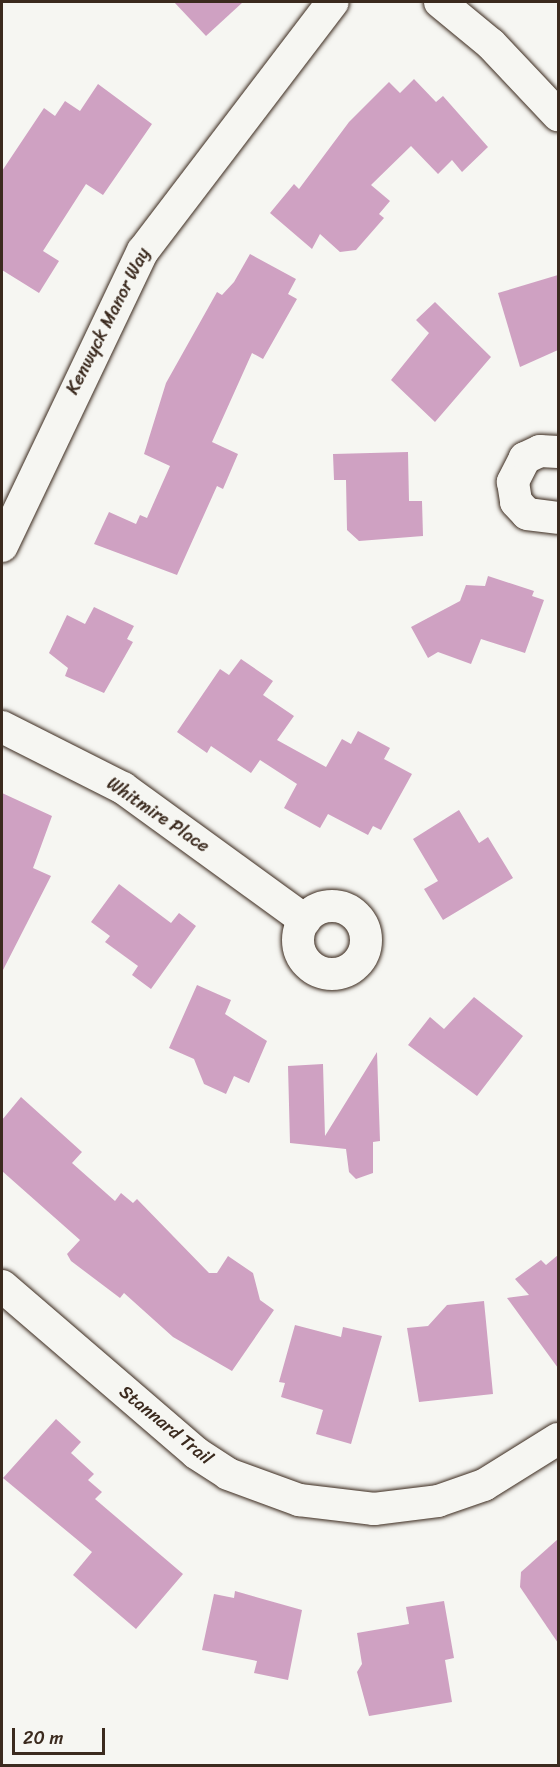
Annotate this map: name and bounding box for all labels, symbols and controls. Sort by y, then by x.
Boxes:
street label: Kenwyck Manor Way [62,244,154,398]
street label: Whitmire Place [103,773,213,857]
street label: Stannard Trail [115,1381,217,1469]
scale bar [15,1716,108,1754]
text: 20 m [23,1722,63,1754]

